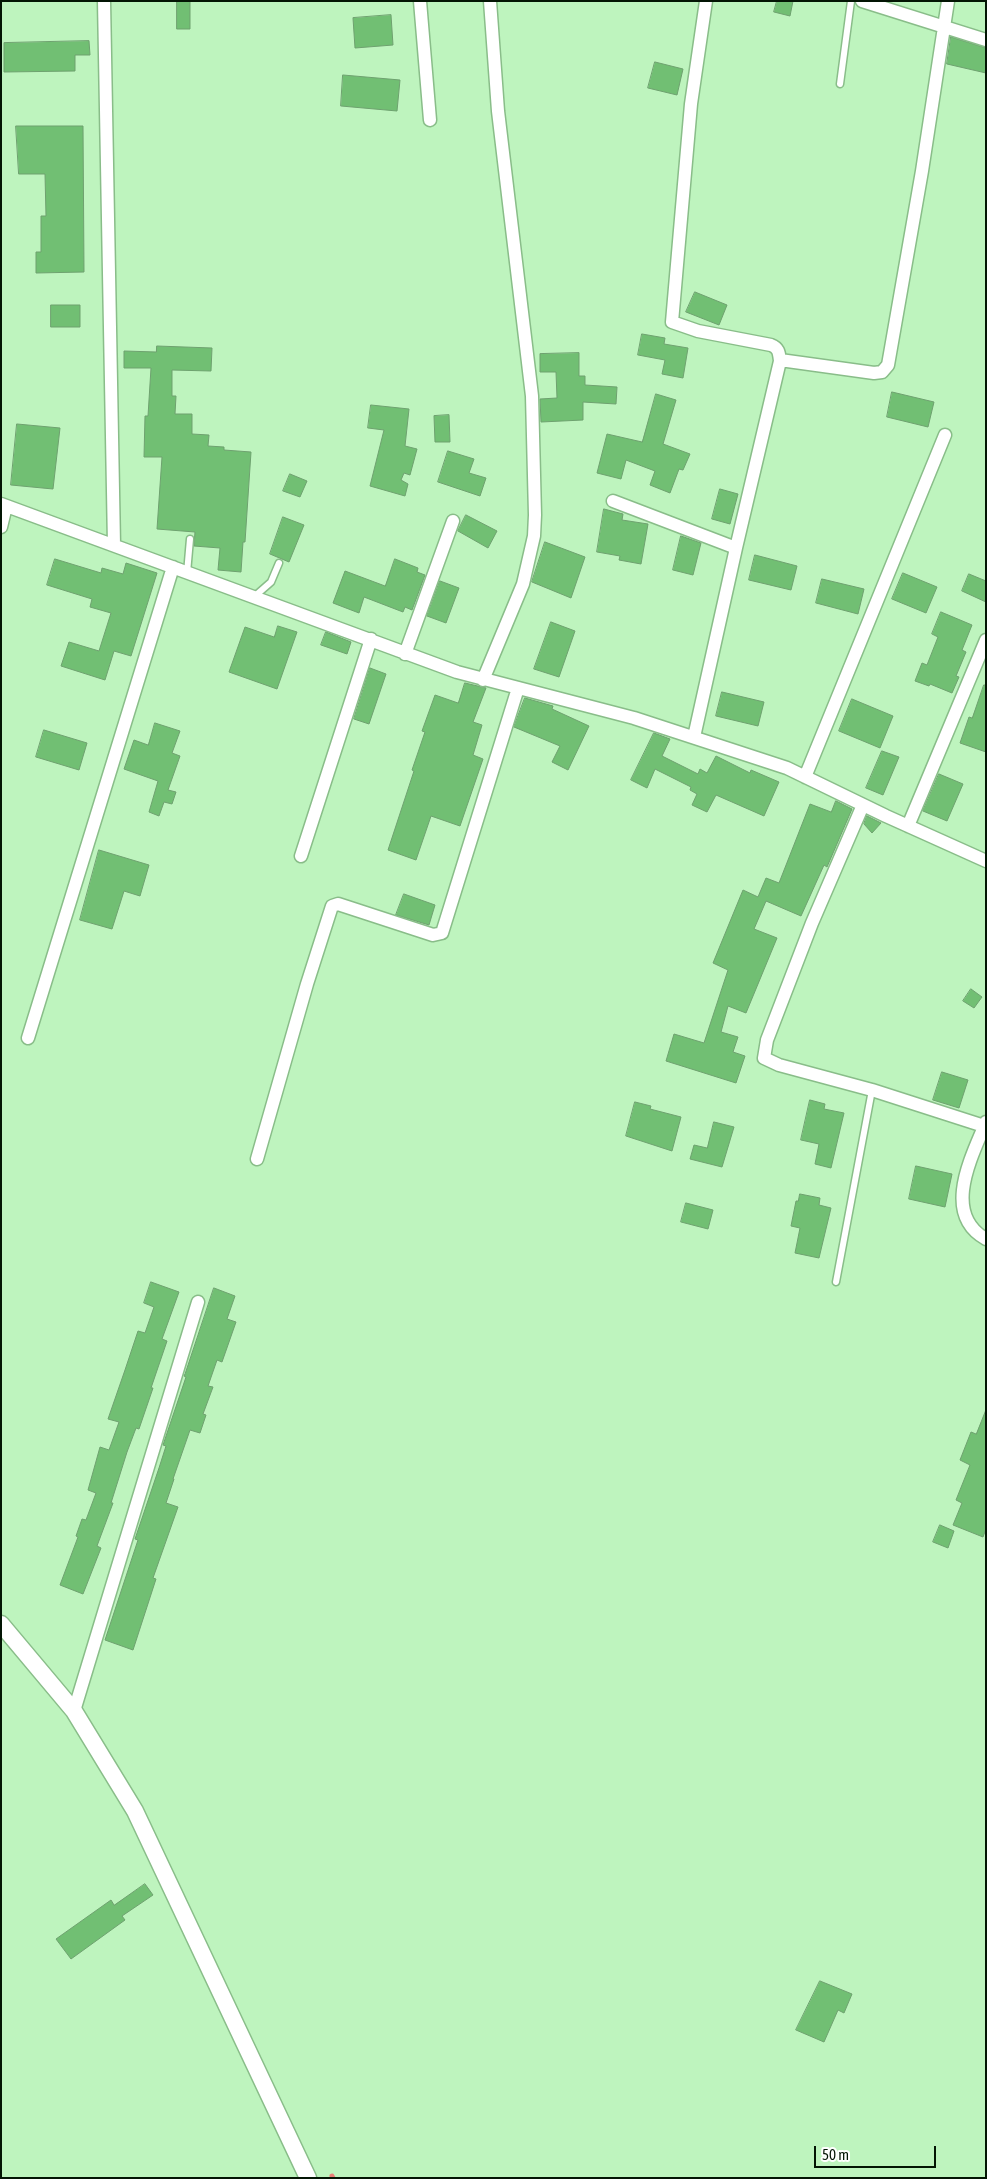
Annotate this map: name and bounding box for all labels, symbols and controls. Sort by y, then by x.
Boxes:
scale bar [817,2136,940,2168]
text: 50 m [822,2146,849,2163]

